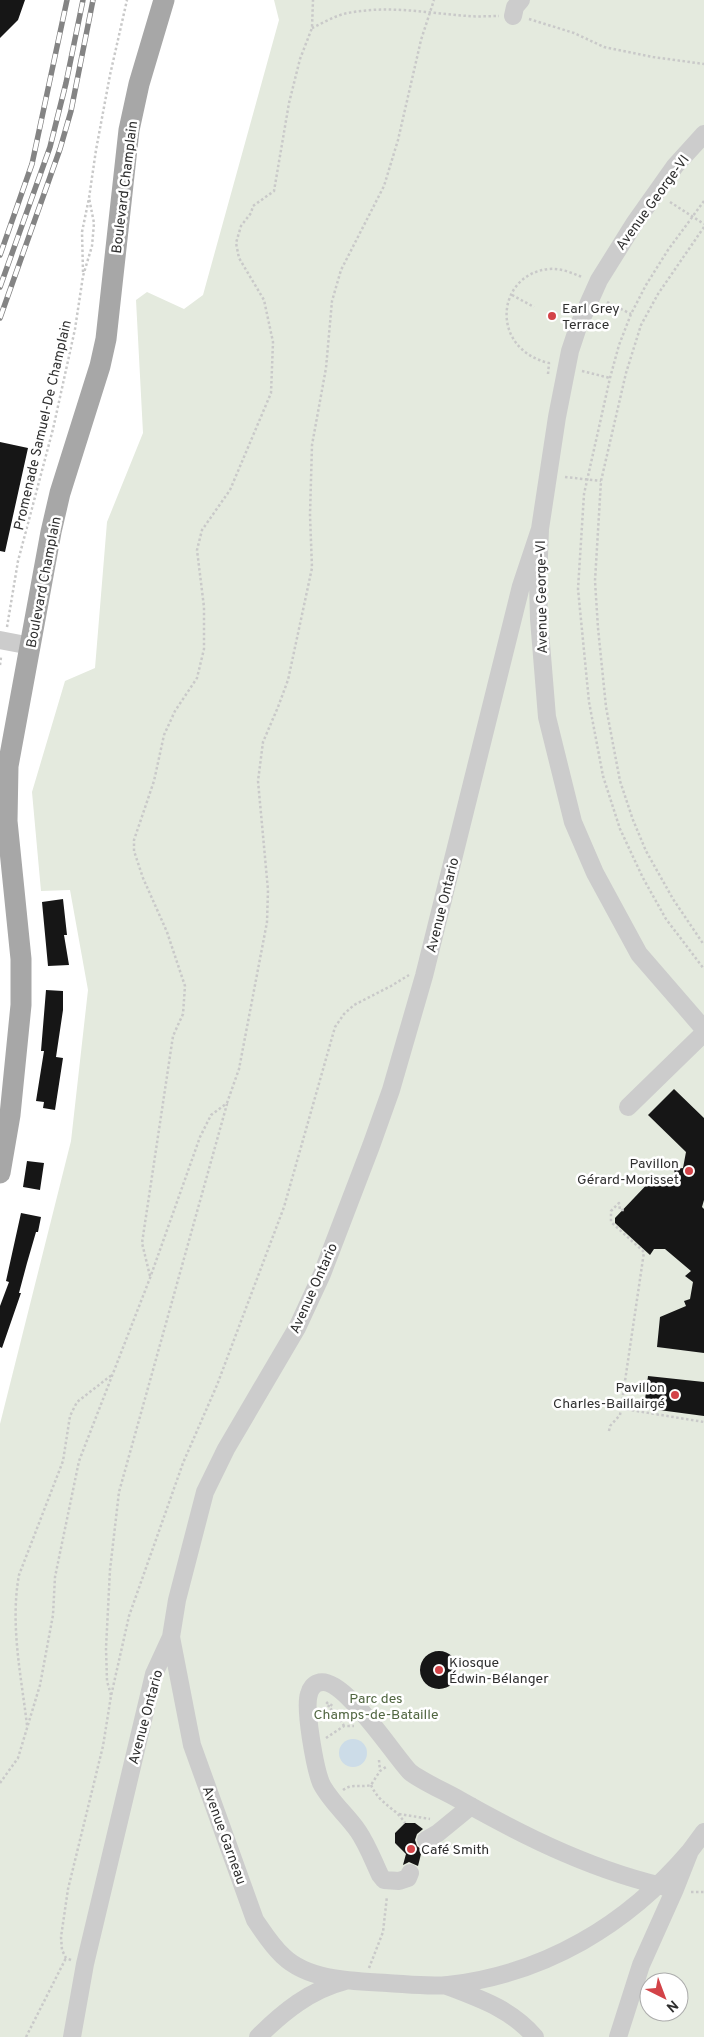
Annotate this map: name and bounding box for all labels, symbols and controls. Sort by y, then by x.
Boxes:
street label: Boulevard Champlain [109,120,142,255]
street label: Avenue George-VI [613,152,694,254]
place label: Earl Grey Terrace [562,301,620,334]
marker: Earl Grey Terrace [546,310,558,322]
street label: Promenade Samuel-De Champlain [11,319,76,532]
street label: Boulevard Champlain [23,515,66,649]
street label: Avenue George-VI [533,540,552,654]
street label: Avenue Ontario [423,856,464,955]
place label: Pavillon Gérard-Morisset [577,1156,679,1189]
marker: Pavillon Gérard-Morisset [683,1165,695,1177]
street label: Avenue Ontario [287,1240,342,1337]
place label: Pavillon Charles-Baillairgé [553,1380,665,1413]
marker: Pavillon Charles-Baillairgé [669,1389,681,1401]
place label: Kiosque Édwin-Bélanger [449,1655,549,1688]
marker: Kiosque Édwin-Bélanger [433,1664,445,1676]
street label: Avenue Ontario [126,1668,167,1767]
park label: Parc des Champs-de-Bataille [314,1691,439,1724]
street label: Avenue Garneau [198,1784,249,1887]
place label: Café Smith [421,1842,489,1859]
marker: Café Smith [405,1843,417,1855]
north arrow [639,1972,689,2022]
text: N [662,1996,681,2015]

